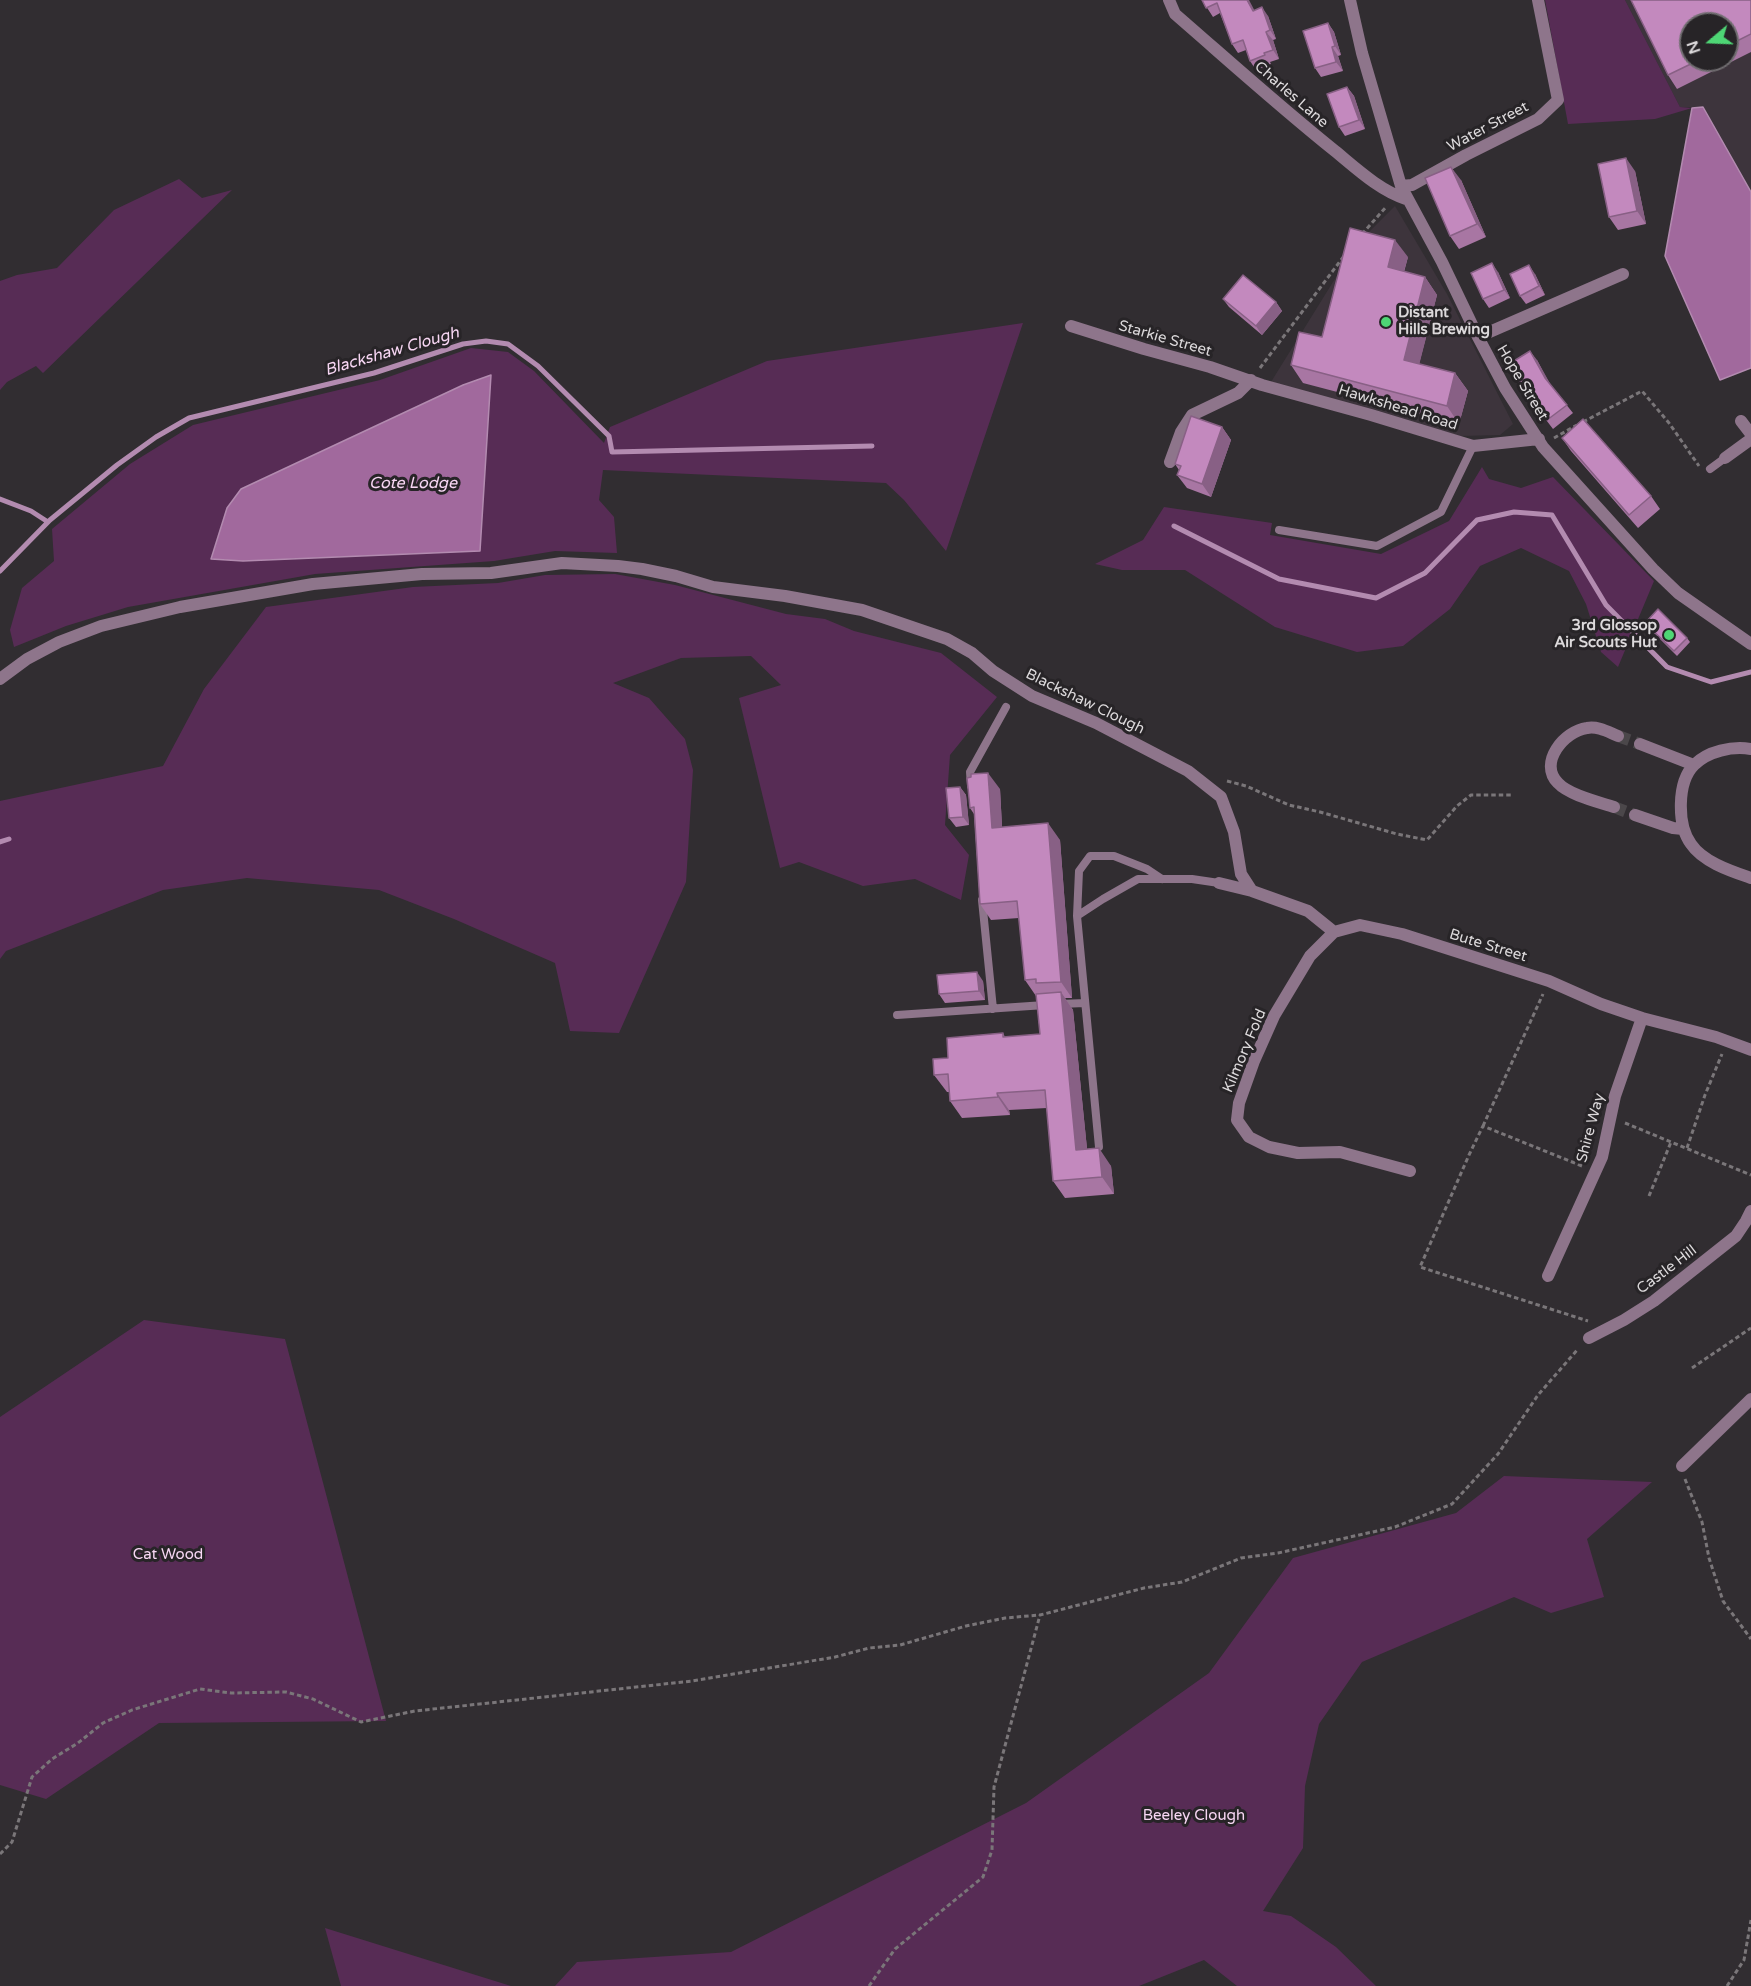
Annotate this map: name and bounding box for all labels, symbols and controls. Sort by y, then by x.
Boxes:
north arrow [1679,12,1739,72]
text: N [1682,38,1705,57]
street label: Charles Lane [1250,58,1332,132]
street label: Water Street [1444,98,1532,156]
place label: Distant Hills Brewing [1398,304,1490,339]
marker: Distant Hills Brewing [1379,315,1393,329]
street label: Starkie Street [1116,317,1214,361]
water label: Blackshaw Clough [323,324,461,380]
street label: Hope Street [1492,342,1552,424]
street label: Hawkshead Road [1336,381,1460,435]
water label: Cote Lodge [369,474,457,494]
place label: 3rd Glossop Air Scouts Hut [1554,617,1657,652]
marker: 3rd Glossop Air Scouts Hut [1662,628,1676,642]
street label: Blackshaw Clough [1023,665,1147,739]
street label: Bute Street [1447,926,1529,966]
street label: Kilmory Fold [1219,1007,1271,1095]
street label: Shire Way [1573,1091,1609,1165]
street label: Castle Hill [1634,1242,1700,1298]
park label: Cat Wood [133,1546,203,1564]
park label: Beeley Clough [1143,1807,1245,1825]

